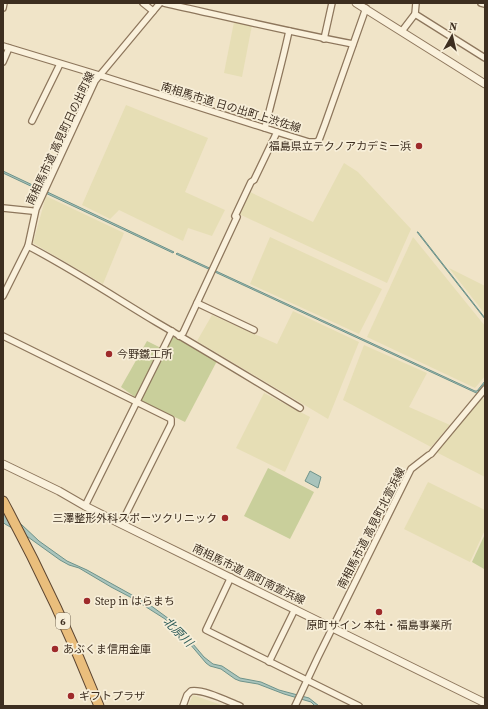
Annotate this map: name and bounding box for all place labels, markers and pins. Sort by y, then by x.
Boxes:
place label: 福島県立テクノアカデミー浜 [269,139,411,154]
marker: 福島県立テクノアカデミー浜 [414,141,424,151]
place label: 今野鐵工所 [117,347,173,362]
marker: 今野鐵工所 [104,349,114,359]
place label: 三澤整形外科スポーツクリニック [52,511,217,526]
marker: 三澤整形外科スポーツクリニック [220,513,230,523]
place label: Step in はらまち [95,594,175,609]
marker: Step in はらまち [82,596,92,606]
marker: 原町サイン 本社・福島事業所 [374,607,384,617]
place label: 原町サイン 本社・福島事業所 [306,618,453,633]
place label: あぶくま信用金庫 [63,642,151,657]
marker: あぶくま信用金庫 [50,644,60,654]
place label: ギフトプラザ [79,689,145,704]
marker: ギフトプラザ [66,691,76,701]

